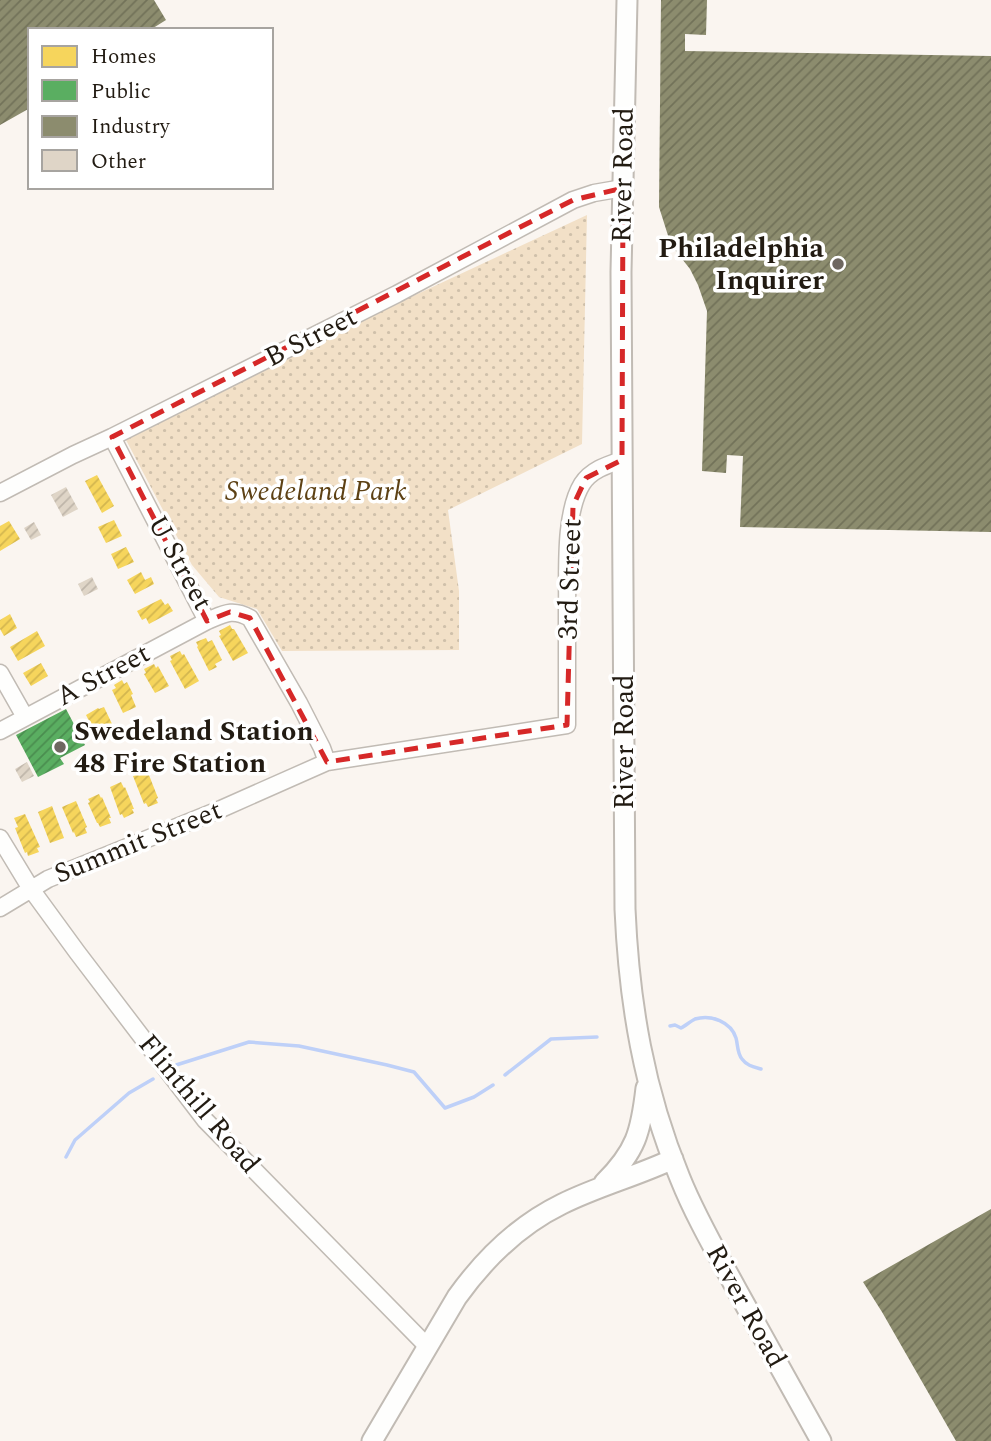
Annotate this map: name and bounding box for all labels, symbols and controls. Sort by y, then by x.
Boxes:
legend [28,28,273,189]
text: Homes [91,41,157,73]
text: Public [91,76,151,108]
street label: River Road [600,107,646,243]
text: Industry [91,111,171,143]
text: Other [91,146,146,178]
place label: Philadelphia Inquirer [658,227,825,302]
marker: Philadelphia Inquirer [830,256,846,272]
street label: B Street [257,295,365,379]
park label: Swedeland Park [225,470,407,513]
street label: U Street [136,507,224,619]
street label: 3rd Street [546,518,594,640]
street label: A Street [48,632,158,718]
street label: River Road [603,674,646,810]
place label: Swedeland Station 48 Fire Station [74,710,314,785]
marker: Swedeland Station 48 Fire Station [52,739,68,755]
street label: Summit Street [48,789,229,895]
street label: Flinthill Road [127,1025,271,1183]
street label: River Road [694,1236,798,1376]

